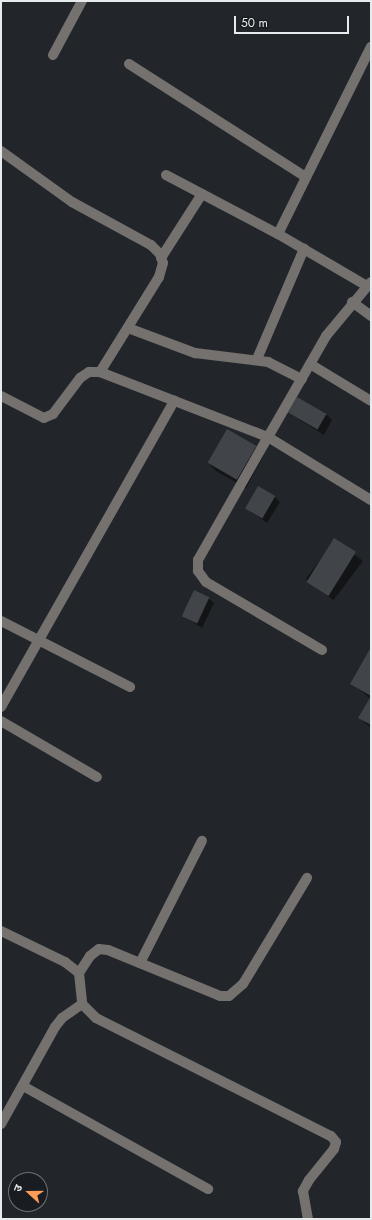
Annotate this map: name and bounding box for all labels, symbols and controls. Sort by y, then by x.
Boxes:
scale bar [236,8,351,34]
text: 50 m [241,14,268,32]
north arrow [8,1172,48,1212]
text: उ [9,1182,26,1194]

